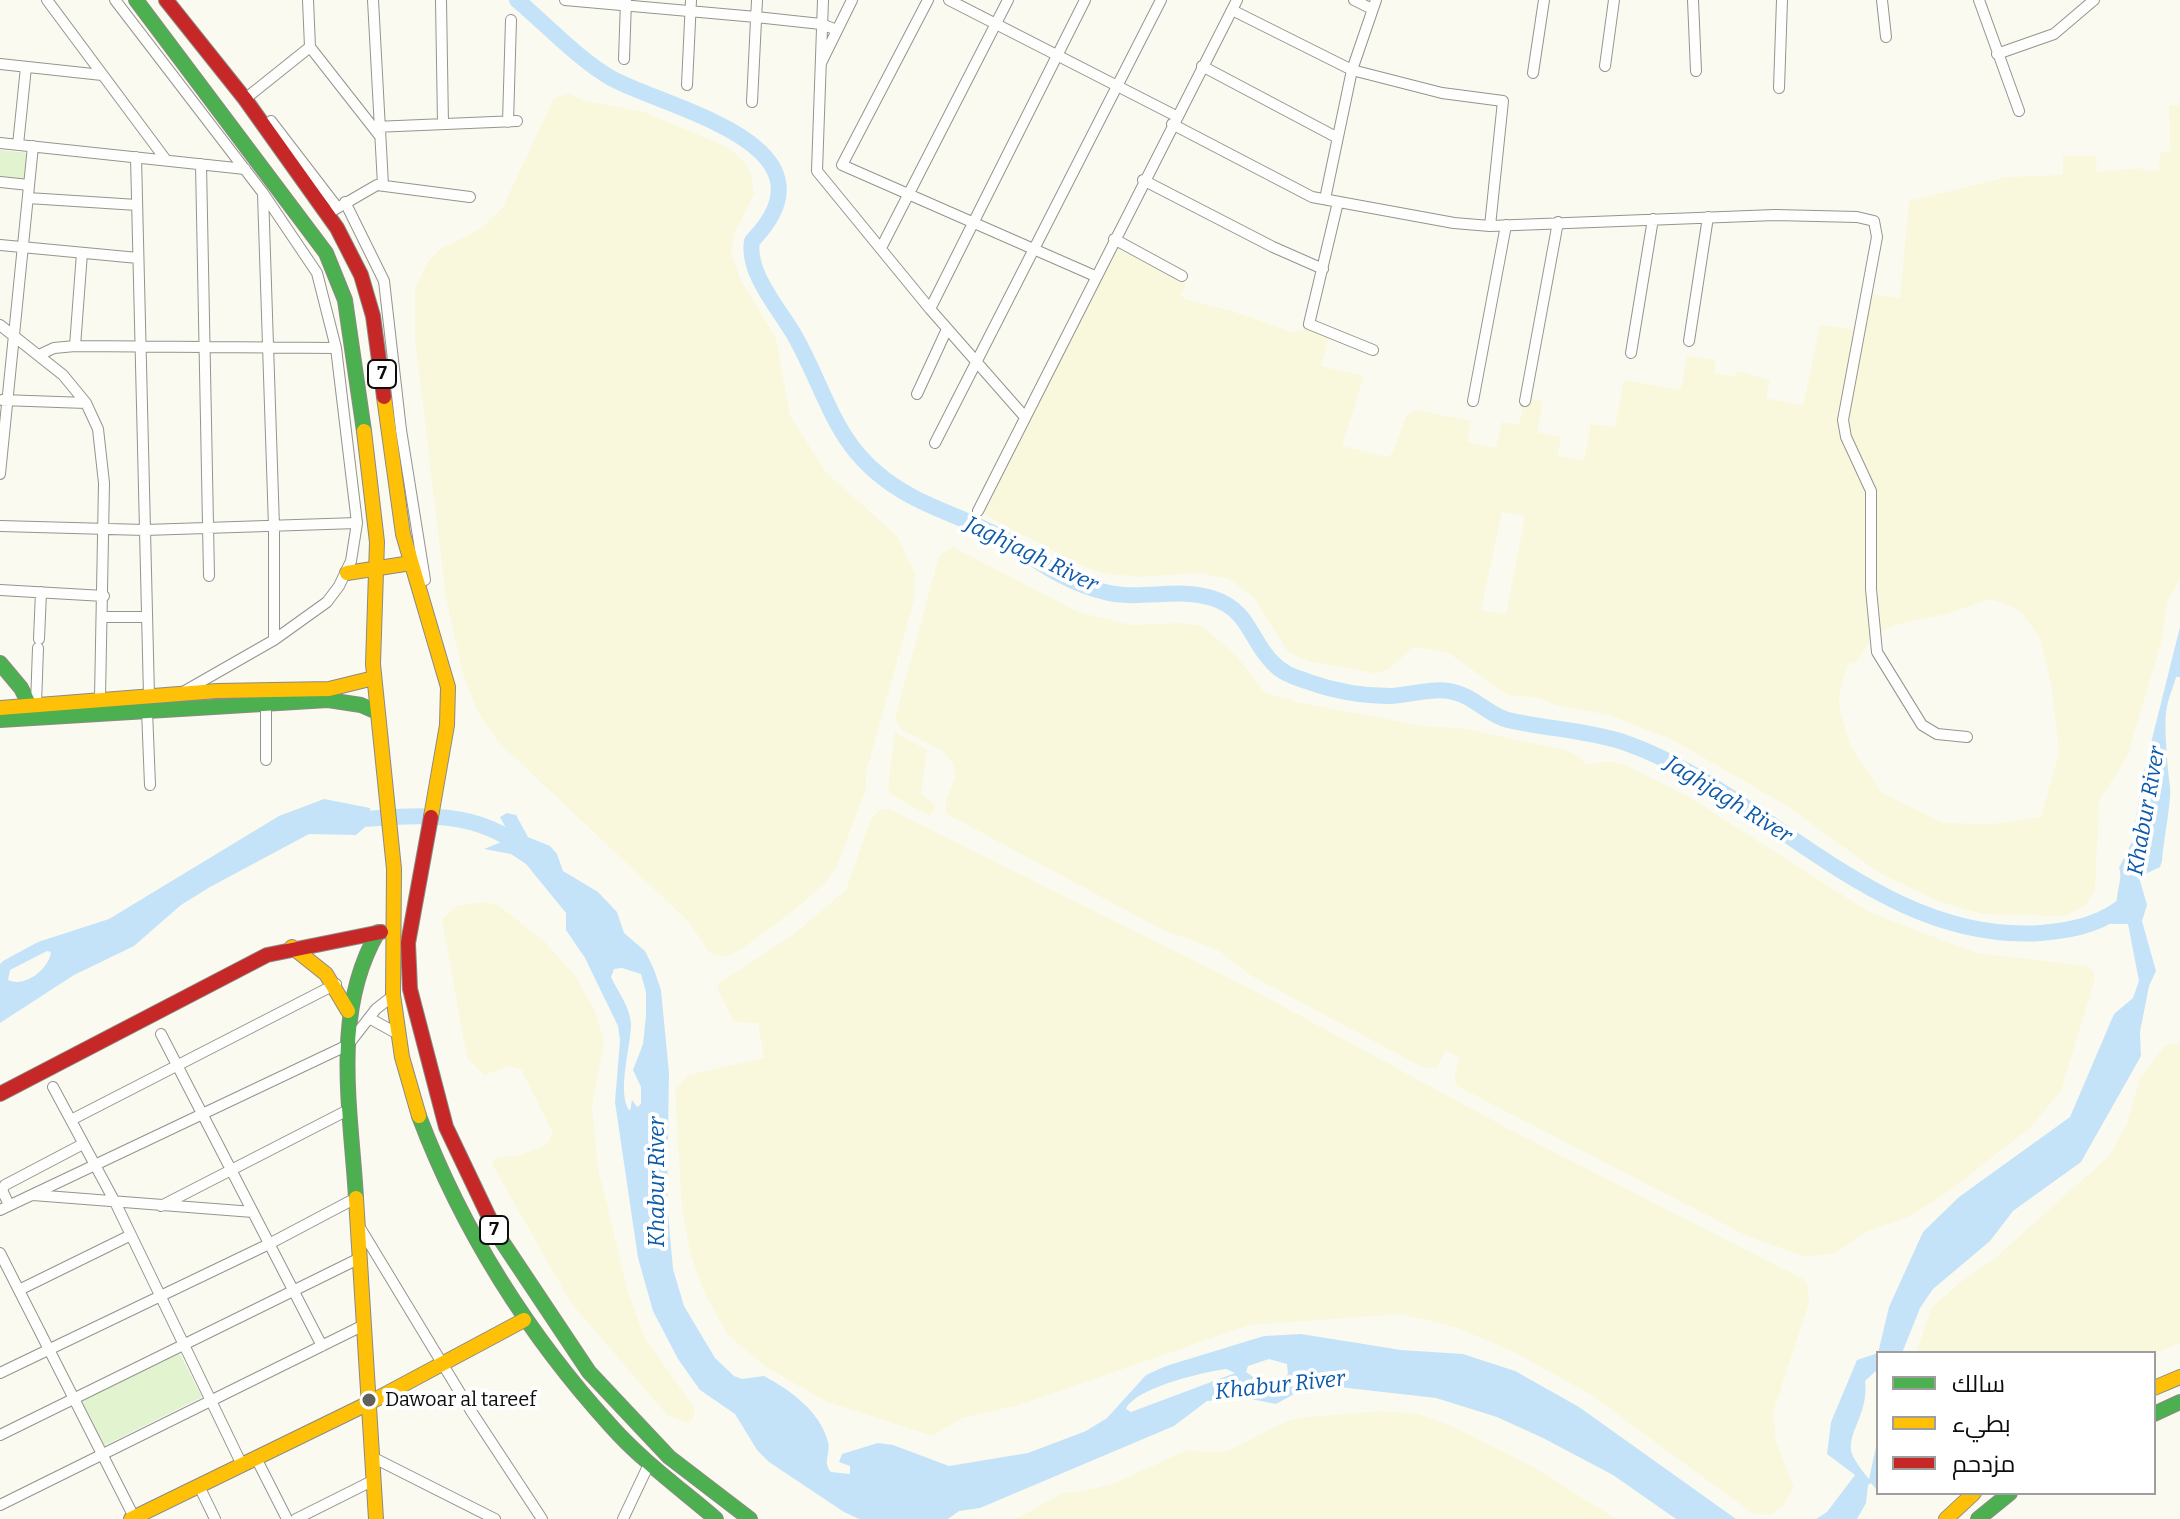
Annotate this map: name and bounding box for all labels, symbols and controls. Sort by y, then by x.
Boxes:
road number: 7 [368,360,396,388]
water label: Jaghjagh River [960,511,1102,599]
water label: Khabur River [2123,744,2171,878]
water label: Jaghjagh River [1660,751,1796,849]
water label: Khabur River [645,1117,671,1247]
road number: 7 [480,1216,508,1244]
legend [1876,1351,2156,1495]
water label: Khabur River [1214,1366,1346,1406]
text: سالك [1952,1370,2005,1398]
place label: Dawoar al tareef [385,1388,536,1412]
marker: Dawoar al tareef [360,1391,378,1409]
text: بطيء [1952,1410,2011,1438]
text: مزدحم [1952,1450,2015,1478]

